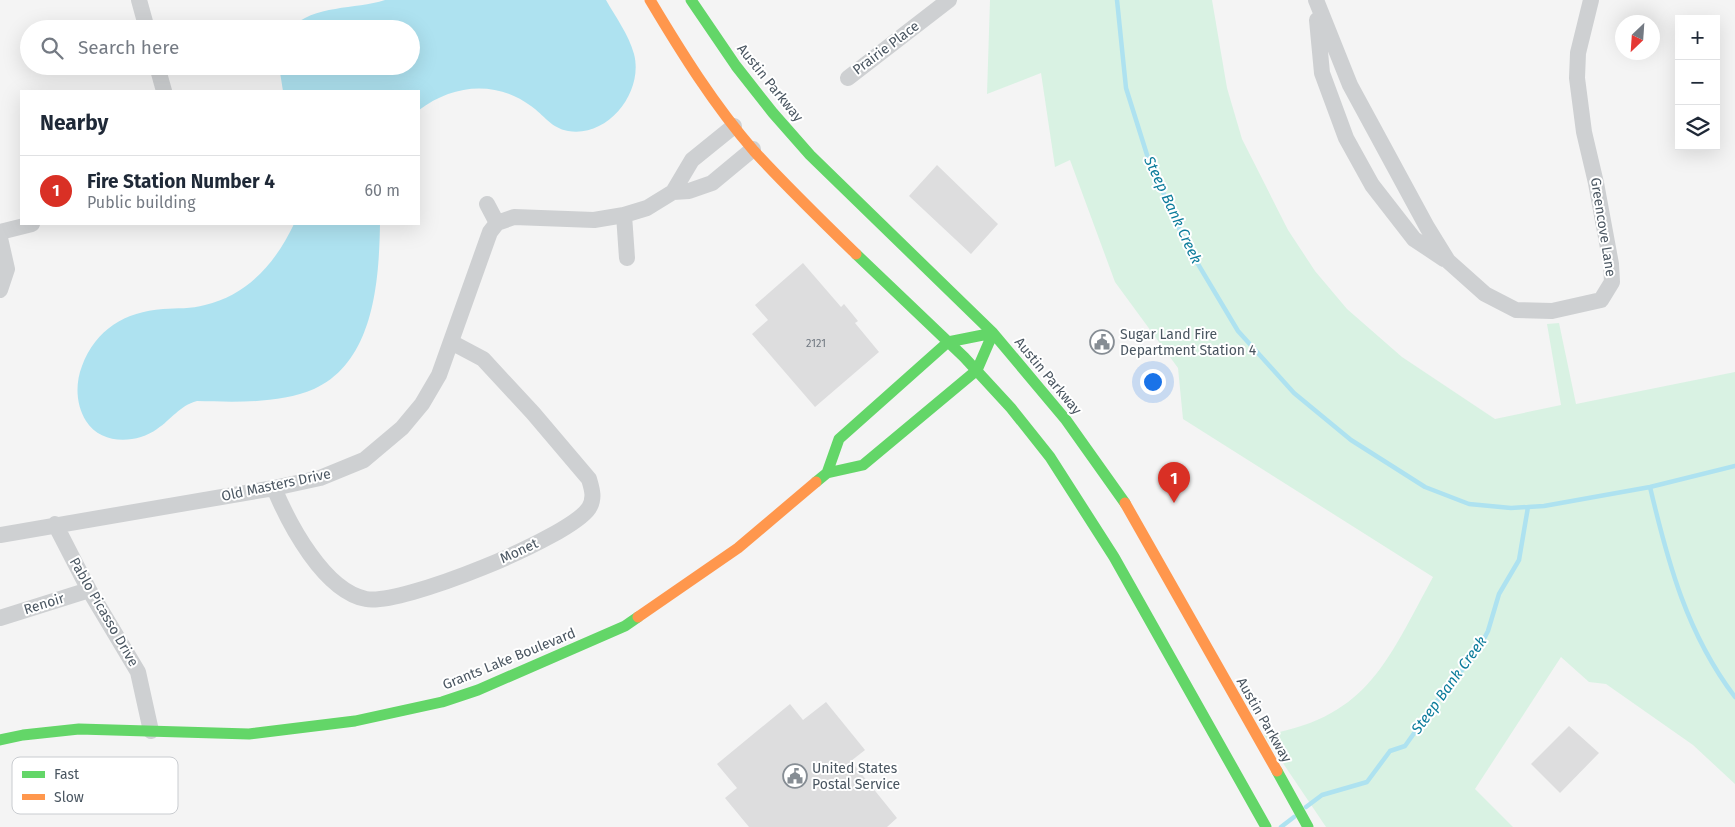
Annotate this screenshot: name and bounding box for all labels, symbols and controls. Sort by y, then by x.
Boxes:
north arrow [1615,15,1660,60]
map controls [1675,15,1720,150]
button: + [1675,15,1720,60]
street label: Prairie Place [849,18,923,78]
search box [20,20,420,75]
icon: search [38,34,66,62]
text: Search here [78,36,179,59]
street label: Austin Parkway [733,41,807,125]
button: − [1675,60,1720,105]
button: layers [1675,105,1720,150]
text: Nearby [40,110,108,136]
water label: Steep Bank Creek [1140,153,1206,267]
text: Fire Station Number 4 [87,170,275,193]
street label: Greencove Lane [1587,176,1619,278]
text: 1 [52,181,60,200]
text: 60 m [365,181,400,200]
text: Public building [87,193,195,212]
place label: Sugar Land Fire Department Station 4 [1120,326,1257,359]
public building icon: Sugar Land Fire Department Station 4 [1089,329,1115,355]
street label: Austin Parkway [1011,334,1085,418]
house number: 2121 [806,337,826,350]
your location [1140,369,1166,395]
pin: 1 [1158,462,1190,503]
street label: Old Masters Drive [220,465,332,505]
street label: Monet [497,534,542,567]
street label: Pablo Picasso Drive [66,554,142,670]
street label: Renoir [22,590,67,618]
street label: Grants Lake Boulevard [440,625,578,693]
water label: Steep Bank Creek [1407,633,1490,738]
street label: Austin Parkway [1233,674,1295,766]
legend [12,757,178,814]
place label: United States Postal Service [812,760,900,793]
public building icon: United States Postal Service [782,763,808,789]
text: Fast [54,766,80,783]
text: Slow [54,789,84,806]

